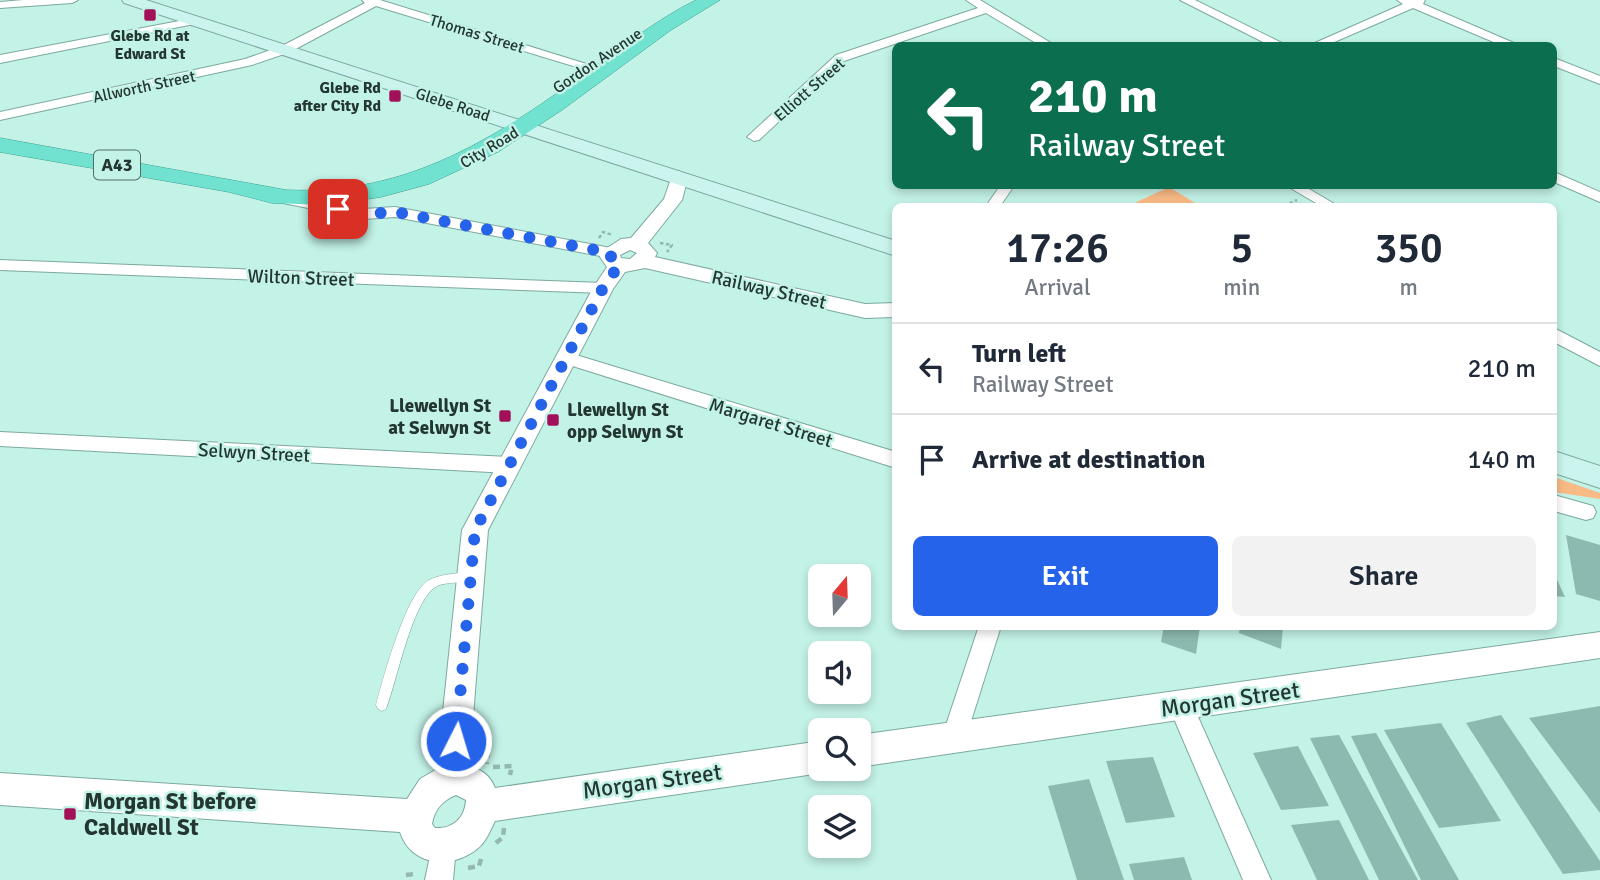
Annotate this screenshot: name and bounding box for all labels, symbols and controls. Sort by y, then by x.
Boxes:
marker: Glebe Rd at Edward St [142,7,158,23]
street label: Thomas Street [427,10,527,58]
street label: Gordon Avenue [549,24,646,98]
place label: Glebe Rd at Edward St [110,26,190,64]
street label: Elliott Street [770,53,849,126]
street label: Allworth Street [91,66,198,108]
text: 210 m [1028,66,1158,126]
icon: left [913,70,1004,161]
place label: Glebe Rd after City Rd [294,78,381,116]
street label: Glebe Road [413,84,492,126]
marker: Glebe Rd after City Rd [387,88,403,104]
street label: City Road [457,123,522,173]
text: Railway Street [1028,126,1225,165]
road number: A43 [94,150,140,180]
pin [308,179,368,239]
icon: arrive [319,190,357,228]
text: 17:26 [1006,223,1109,274]
text: 5 [1230,223,1253,274]
text: 350 [1375,223,1443,274]
street label: Wilton Street [247,264,355,292]
street label: Railway Street [709,265,829,315]
text: Arrival [1024,273,1091,302]
text: min [1223,273,1260,302]
text: m [1399,273,1418,302]
text: Turn left [972,338,1066,370]
icon: left [913,350,951,388]
text: 210 m [1467,353,1536,385]
text: Railway Street [972,370,1114,399]
street label: Margaret Street [706,393,836,453]
place label: Llewellyn St at Selwyn St [388,394,491,440]
place label: Llewellyn St opp Selwyn St [567,398,683,444]
marker: Llewellyn St at Selwyn St [497,408,513,424]
marker: Llewellyn St opp Selwyn St [545,412,561,428]
street label: Selwyn Street [197,438,311,468]
icon: arrive [913,441,951,479]
text: Arrive at destination [972,444,1205,476]
text: 140 m [1467,444,1536,476]
button: Exit [913,536,1218,616]
button: Share [1232,536,1536,616]
north arrow [808,564,872,626]
map controls [808,564,871,858]
button: sound [808,641,871,704]
street label: Morgan Street [1159,675,1301,724]
position arrow [419,704,493,778]
button: search [808,718,871,781]
street label: Morgan Street [581,757,723,806]
place label: Morgan St before Caldwell St [84,787,256,842]
button: layers [808,795,871,858]
marker: Morgan St before Caldwell St [62,806,78,822]

